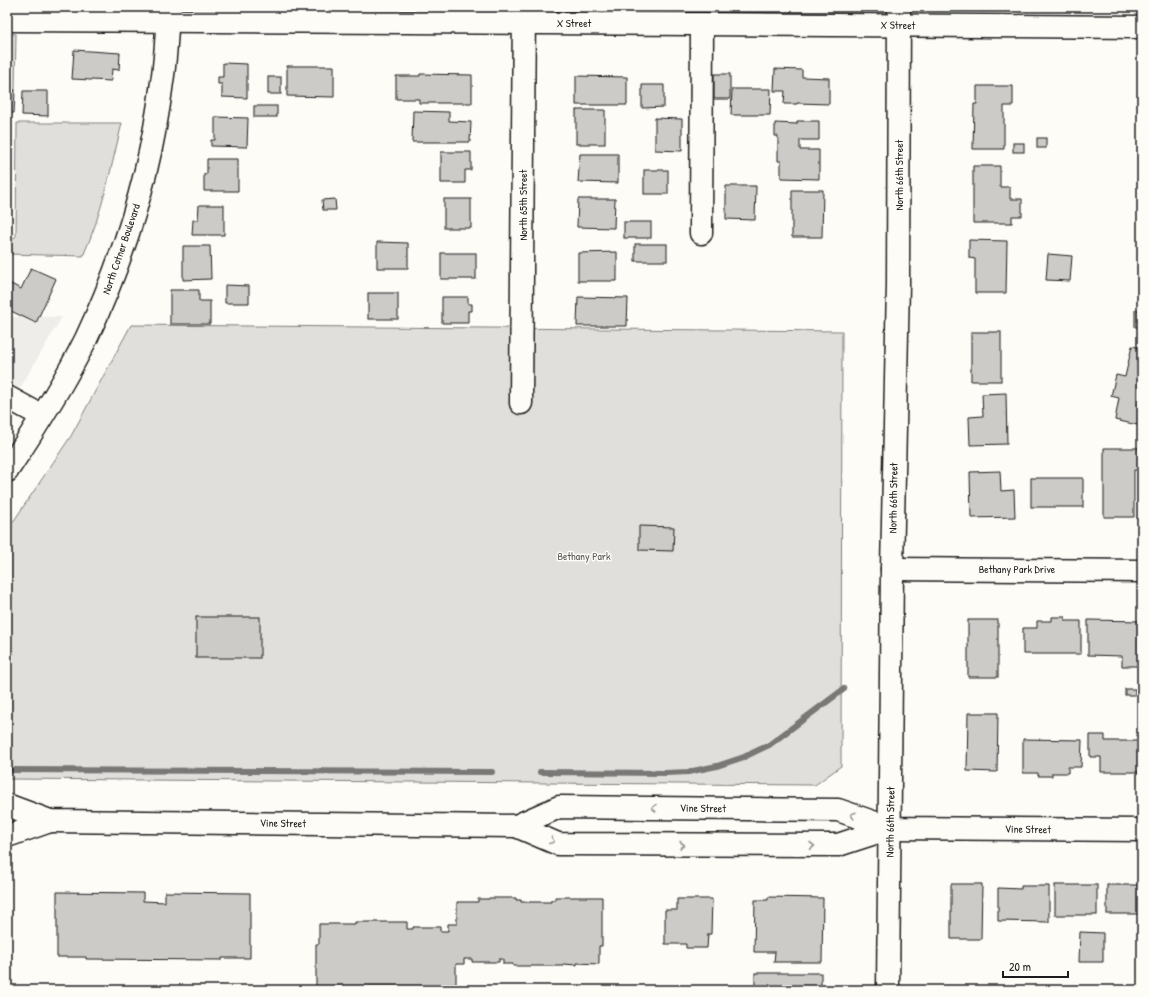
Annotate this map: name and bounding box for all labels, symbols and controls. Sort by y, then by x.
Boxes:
street label: X Street [557,16,592,30]
street label: X Street [881,18,916,32]
street label: North 66th Street [892,139,906,210]
street label: North 65th Street [516,169,530,241]
street label: North Cotner Boulevard [99,201,143,296]
street label: North 66th Street [885,462,901,534]
park label: Bethany Park [557,549,611,563]
street label: Bethany Park Drive [979,562,1056,576]
street label: North 66th Street [882,786,898,858]
street label: Vine Street [680,801,726,815]
one-way arrow [651,804,657,812]
one-way arrow [850,811,857,820]
street label: Vine Street [260,816,306,830]
street label: Vine Street [1005,822,1051,836]
one-way arrow [548,836,556,844]
one-way arrow [679,841,685,849]
one-way arrow [809,842,815,850]
scale bar [1003,953,1068,979]
text: 20 m [1009,958,1031,975]

